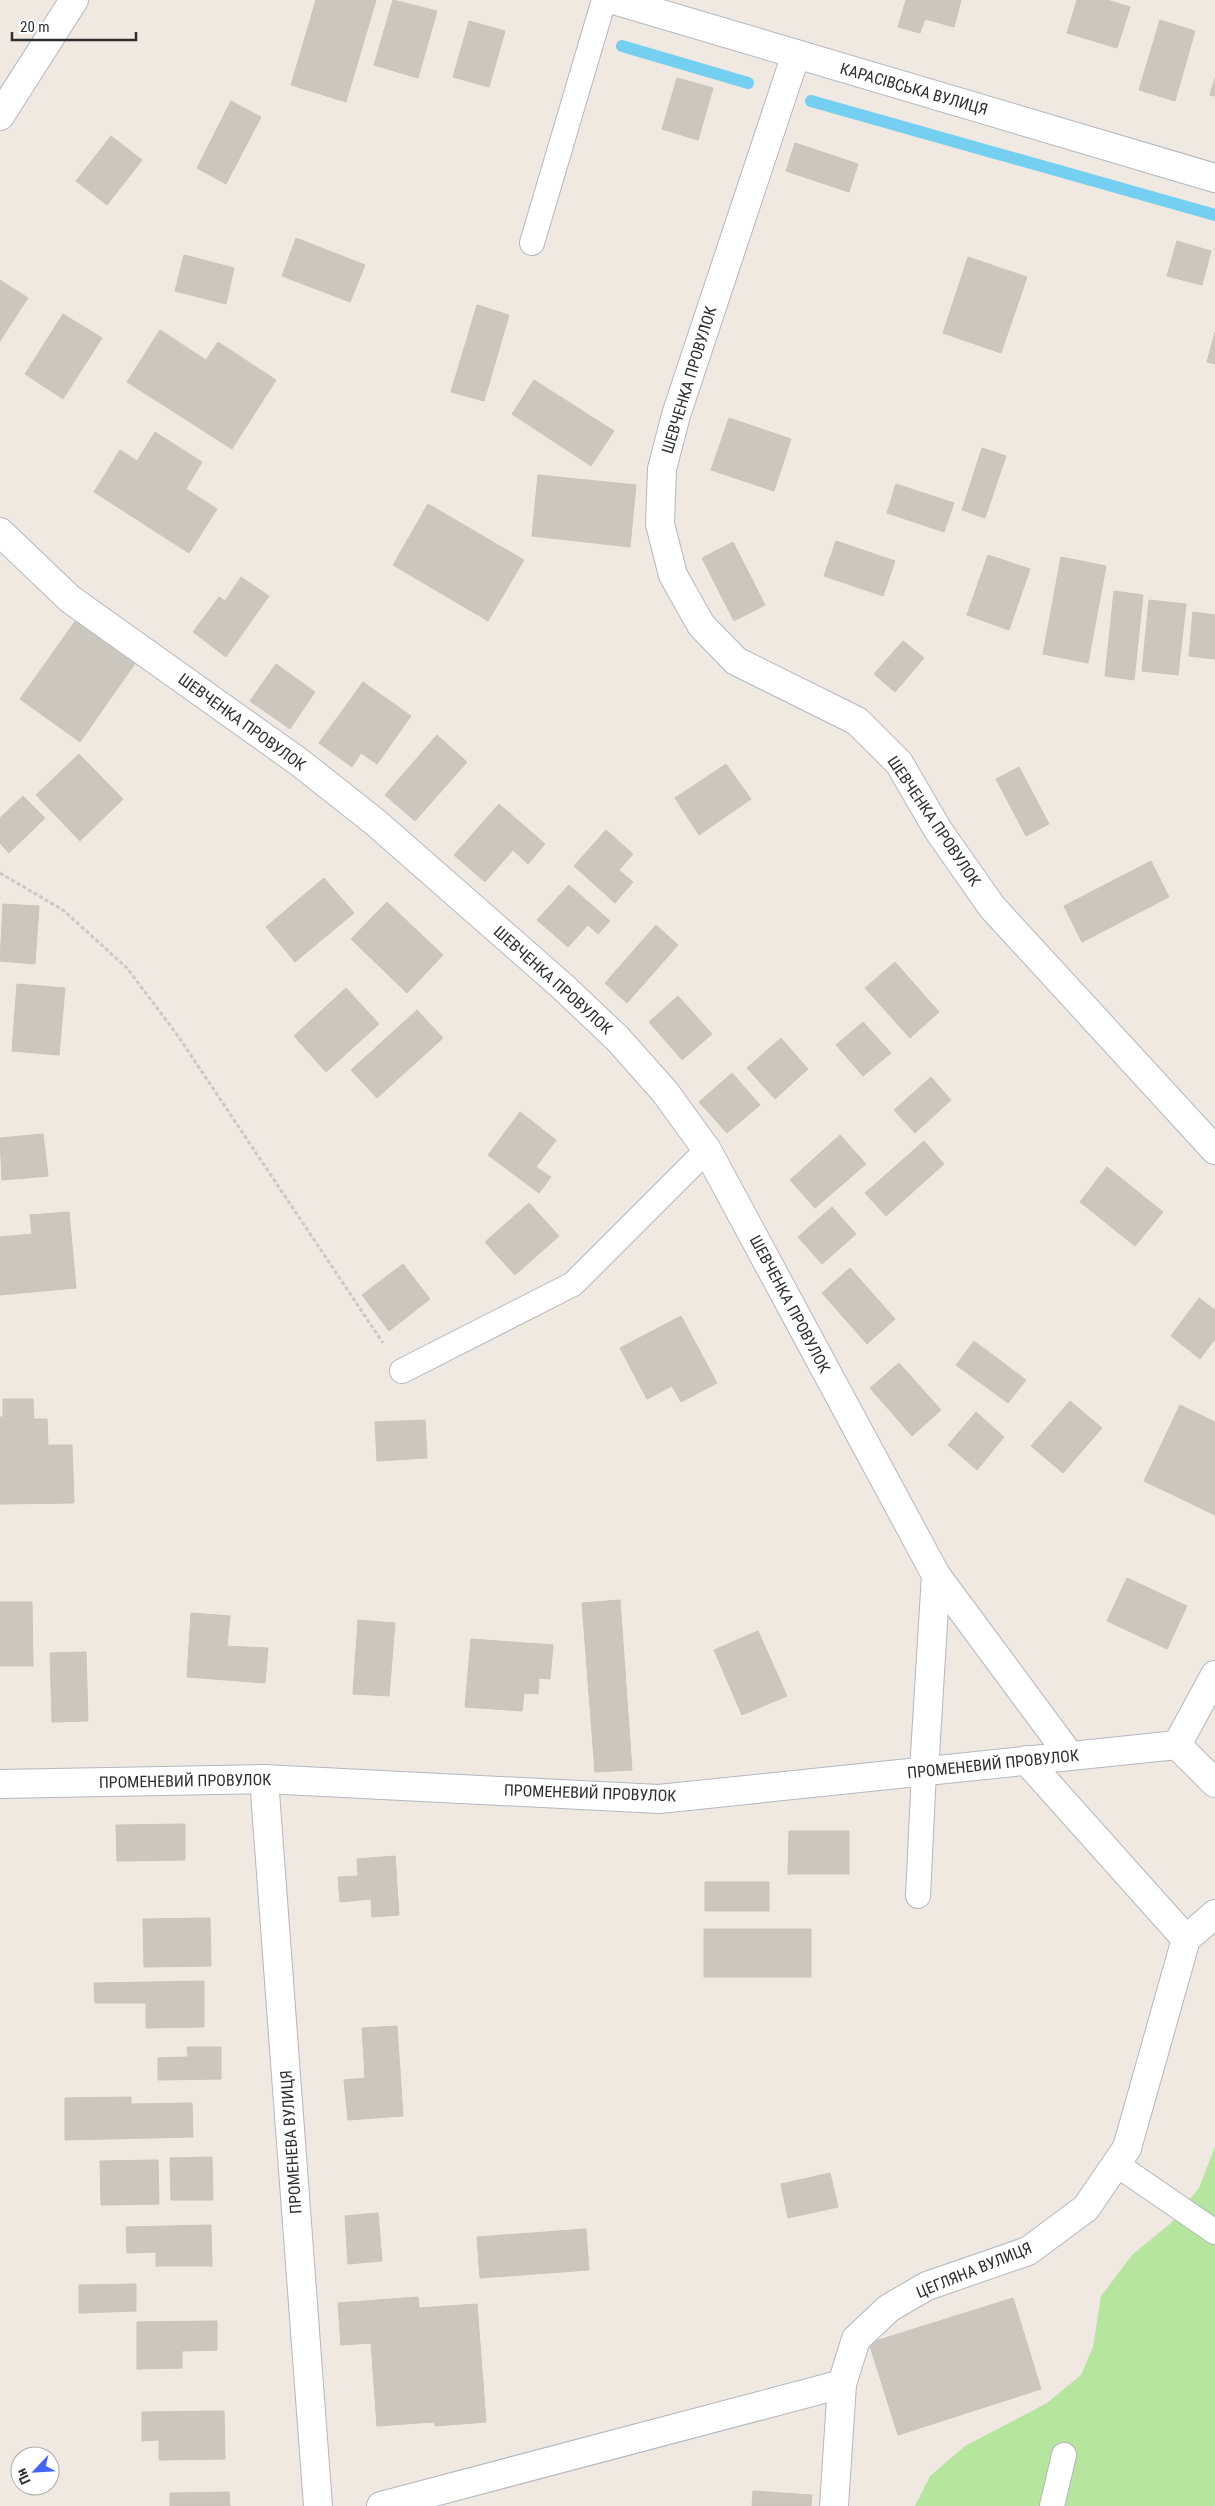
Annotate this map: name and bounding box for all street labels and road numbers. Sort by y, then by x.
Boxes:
street label: КАРАСІВСЬКА ВУЛИЦЯ [838,59,990,119]
street label: ШЕВЧЕНКА ПРОВУЛОК [658,304,720,456]
street label: ШЕВЧЕНКА ПРОВУЛОК [175,669,309,775]
street label: ШЕВЧЕНКА ПРОВУЛОК [883,752,985,890]
street label: ШЕВЧЕНКА ПРОВУЛОК [490,922,616,1038]
street label: ШЕВЧЕНКА ПРОВУЛОК [746,1232,834,1376]
street label: ПРОМЕНЕВИЙ ПРОВУЛОК [906,1746,1080,1782]
street label: ПРОМЕНЕВИЙ ПРОВУЛОК [99,1770,271,1792]
street label: ПРОМЕНЕВИЙ ПРОВУЛОК [504,1780,677,1806]
street label: ПРОМЕНЕВА ВУЛИЦЯ [277,2070,305,2214]
street label: ЦЕГЛЯНА ВУЛИЦЯ [913,2238,1035,2302]

